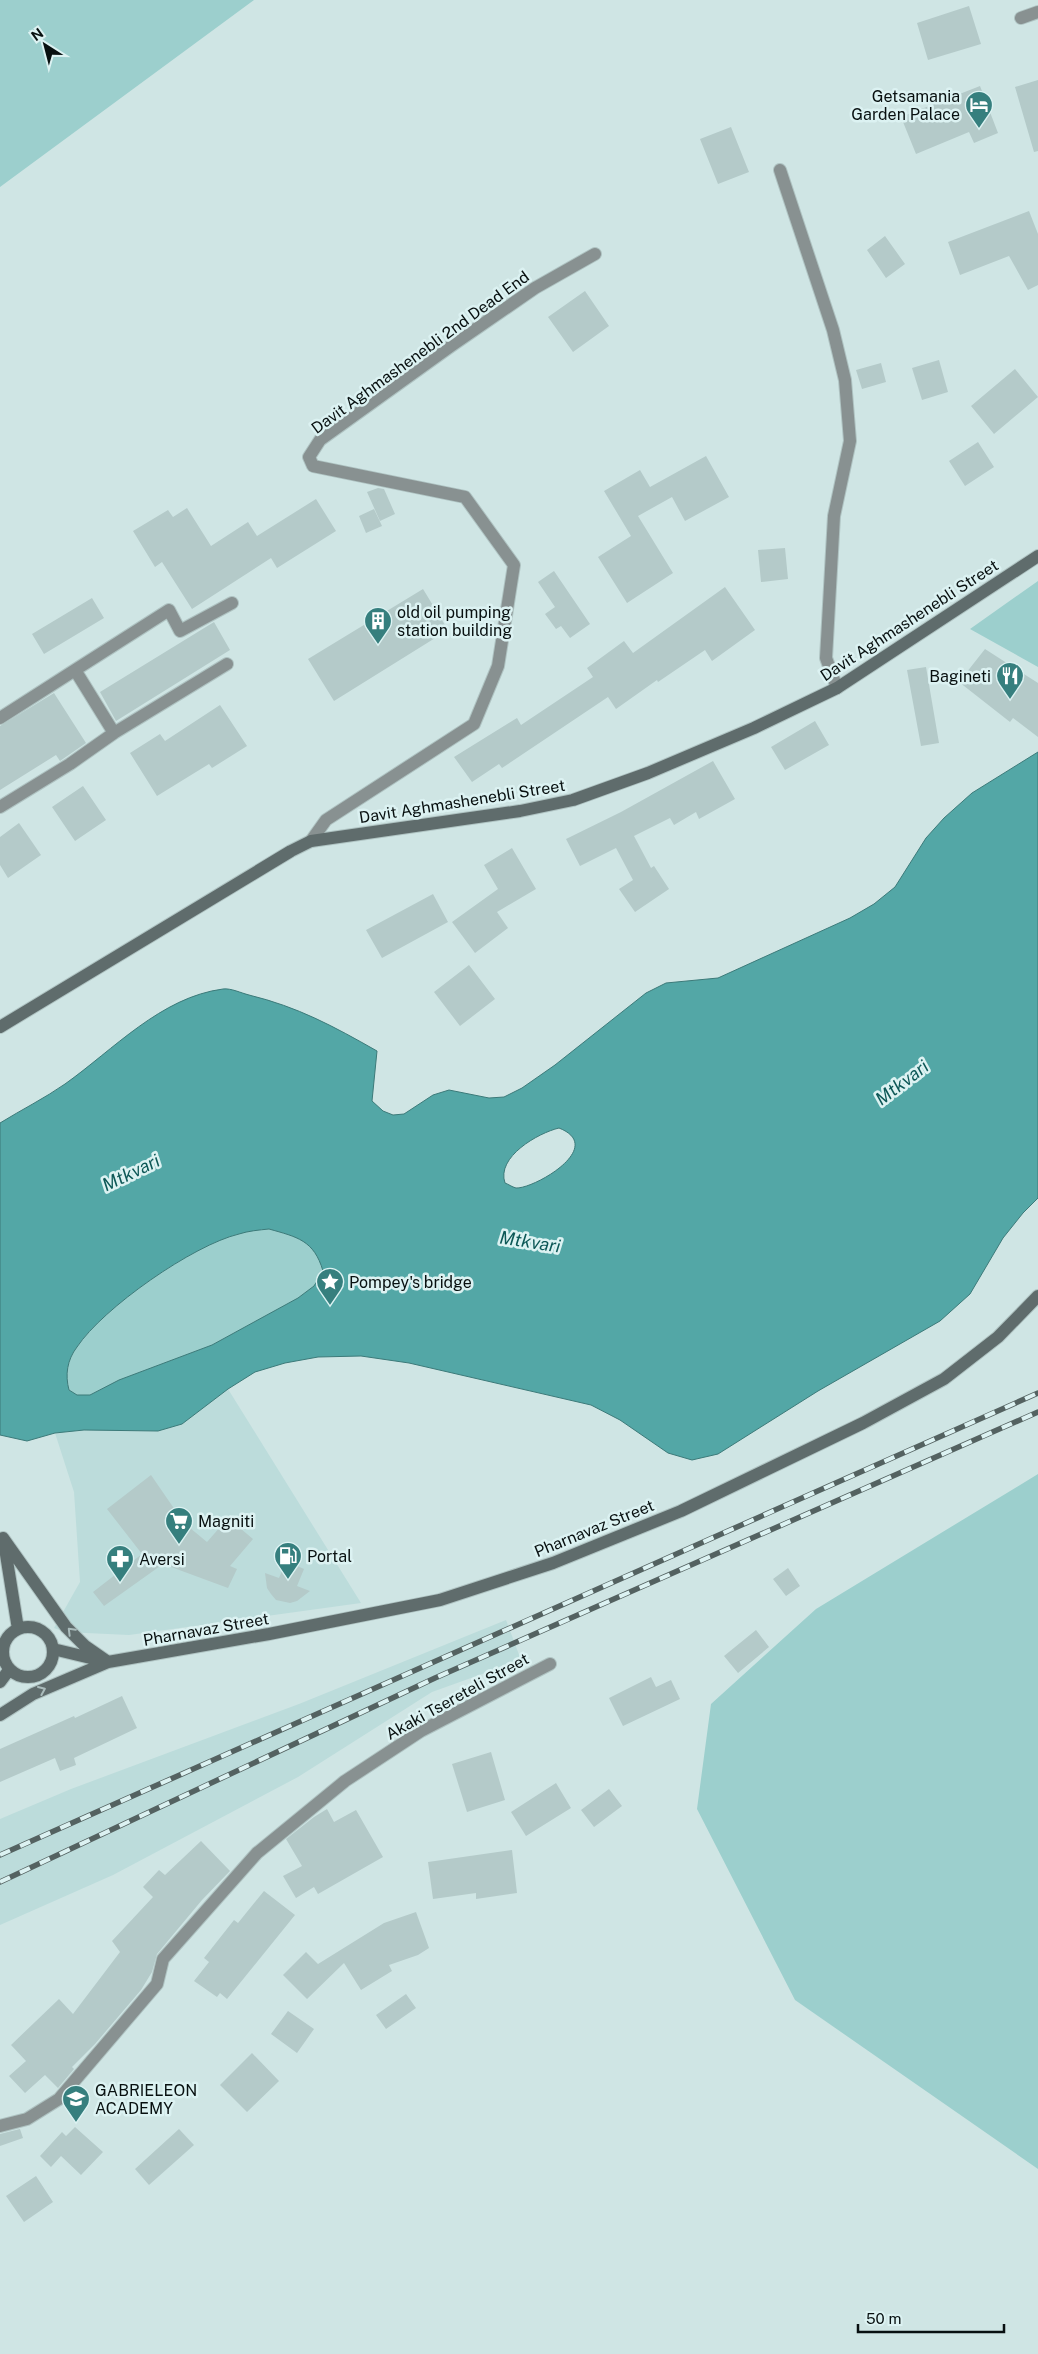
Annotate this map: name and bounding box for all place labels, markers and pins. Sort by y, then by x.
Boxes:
place label: Getsamania Garden Palace [851,87,960,124]
hotel icon: Getsamania Garden Palace [964,90,994,129]
place label: old oil pumping station building [397,603,512,640]
building icon: old oil pumping station building [363,606,393,645]
restaurant icon: Bagineti [995,661,1025,700]
place label: Bagineti [929,667,991,686]
place icon: Pompey's bridge [315,1267,345,1306]
place label: Pompey's bridge [349,1273,472,1292]
supermarket icon: Magniti [164,1506,194,1545]
place label: Magniti [198,1512,254,1531]
fuel station icon: Portal [273,1541,303,1580]
pharmacy icon: Aversi [105,1544,135,1583]
place label: Portal [307,1547,352,1566]
place label: Aversi [139,1550,185,1569]
place label: GABRIELEON ACADEMY [95,2081,197,2118]
school or university icon: GABRIELEON ACADEMY [61,2084,91,2123]

